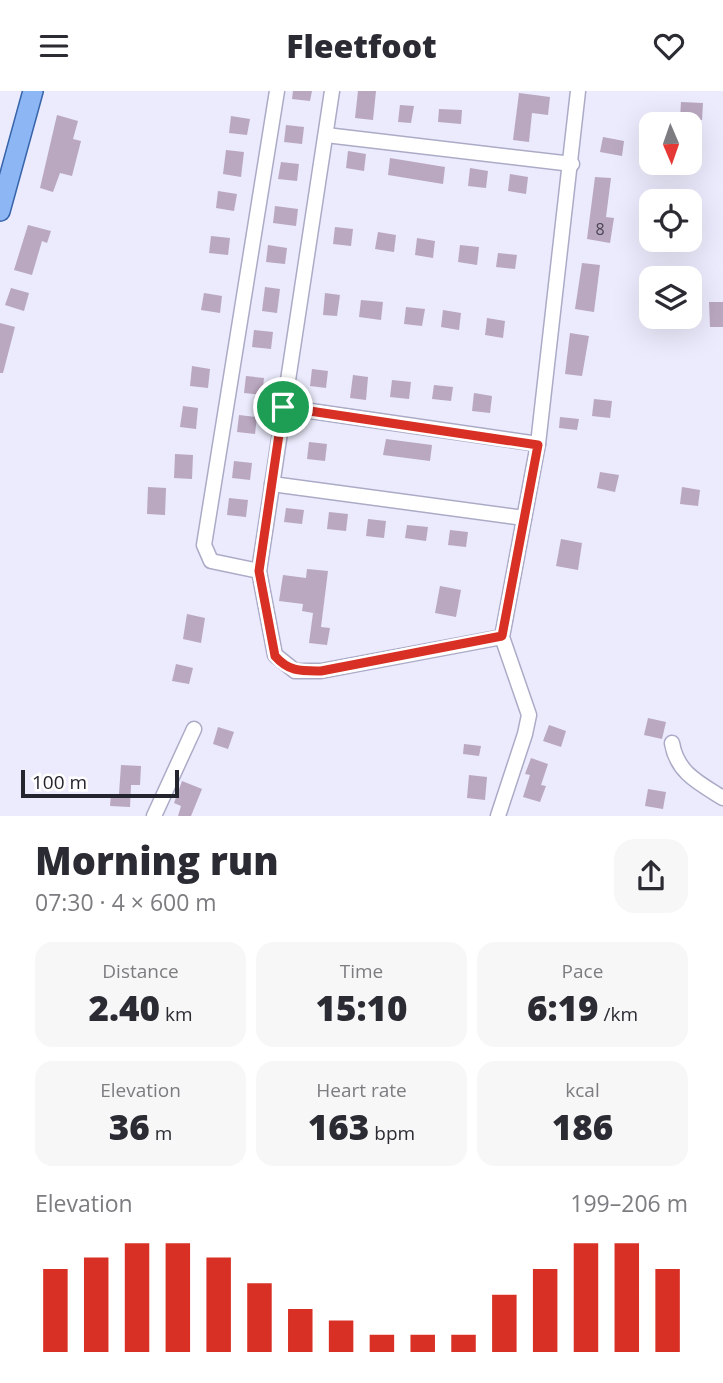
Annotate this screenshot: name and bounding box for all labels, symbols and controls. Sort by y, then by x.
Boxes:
text: Fleetfoot [286,24,437,67]
icon: menu [35,27,73,65]
icon: heart [650,27,688,65]
north arrow [639,112,702,175]
map controls [639,112,702,329]
button: locate [639,189,702,252]
house number: 8 [595,218,605,240]
button: layers [639,266,702,329]
pin [253,377,313,437]
icon: arrive [264,388,302,426]
scale bar [21,767,178,799]
text: 100 m [32,769,87,795]
text: Morning run [35,834,279,886]
button: share [614,839,688,913]
text: 07:30 · 4 × 600 m [35,886,217,918]
text: Distance [102,958,179,984]
text: Time [340,958,383,984]
text: Pace [562,958,603,984]
text: 2.40 [88,984,160,1031]
text: 15:10 [315,984,408,1031]
text: 6:19 [527,984,599,1031]
text: km [160,1001,193,1027]
text: /km [599,1001,638,1027]
text: Elevation [100,1077,181,1103]
text: Heart rate [316,1077,407,1103]
text: kcal [565,1077,600,1103]
text: 36 [109,1103,150,1150]
text: 163 [308,1103,369,1150]
text: 186 [552,1103,613,1150]
text: m [150,1120,172,1146]
text: bpm [369,1120,415,1146]
text: Elevation [35,1187,133,1219]
text: 199–206 m [570,1187,688,1219]

